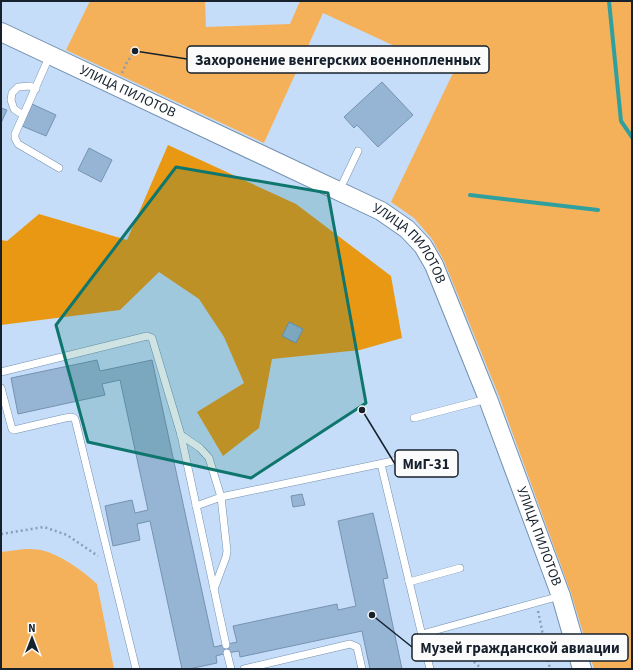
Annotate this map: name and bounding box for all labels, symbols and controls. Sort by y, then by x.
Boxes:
callout: Захоронение венгерских военнопленных [187,46,489,73]
text: Захоронение венгерских военнопленных [195,50,481,71]
street label: УЛИЦА ПИЛОТОВ [76,60,179,123]
street label: УЛИЦА ПИЛОТОВ [369,198,450,287]
callout: МиГ-31 [395,450,458,477]
text: МиГ-31 [402,454,450,475]
street label: УЛИЦА ПИЛОТОВ [511,484,566,589]
north arrow [12,618,52,658]
text: N [28,621,36,636]
callout: Музей гражданской авиации [412,634,628,661]
text: Музей гражданской авиации [420,638,620,659]

